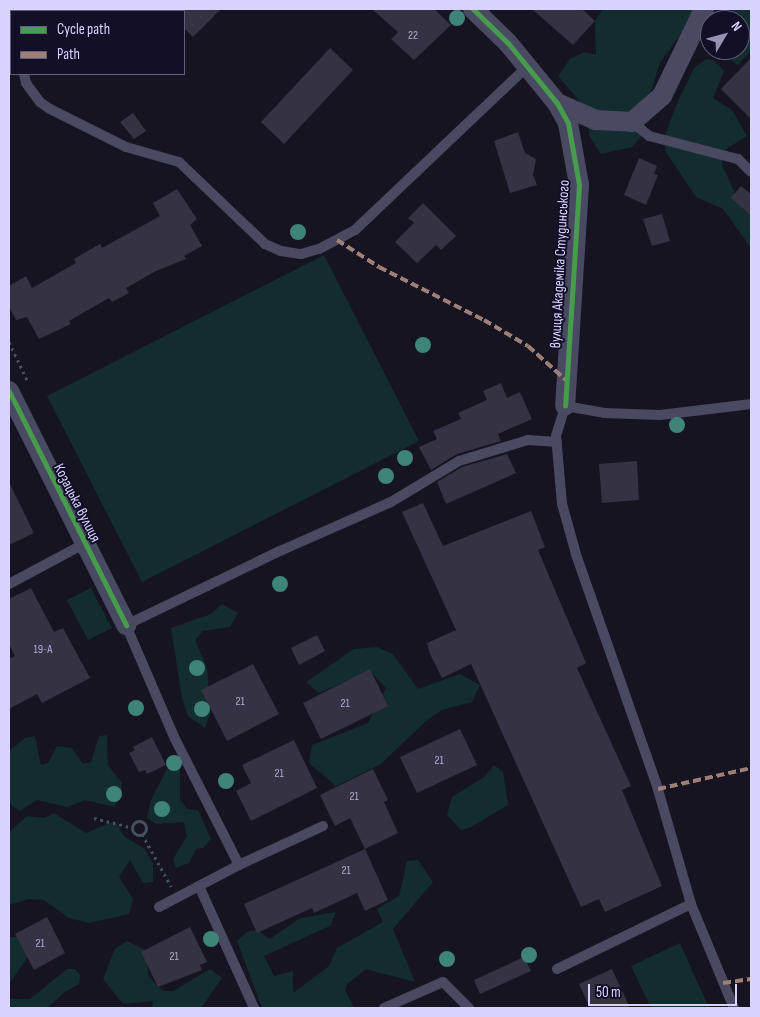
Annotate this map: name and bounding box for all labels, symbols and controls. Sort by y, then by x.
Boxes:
legend [10,10,185,75]
north arrow [700,10,750,60]
text: N [728,18,746,34]
text: Cycle path [57,20,110,39]
house number: 22 [408,29,418,43]
text: Path [57,45,80,64]
street label: вулиця Академіка Студинського [547,179,573,349]
street label: Козацька вулиця [50,461,104,545]
house number: 19-А [34,643,52,657]
house number: 21 [235,695,245,709]
house number: 21 [340,697,350,711]
house number: 21 [434,754,444,768]
house number: 21 [274,767,284,781]
house number: 21 [349,790,359,804]
house number: 21 [341,864,351,878]
house number: 21 [35,937,45,951]
house number: 21 [169,950,179,964]
scale bar [590,974,739,1006]
text: 50 m [596,983,621,1002]

